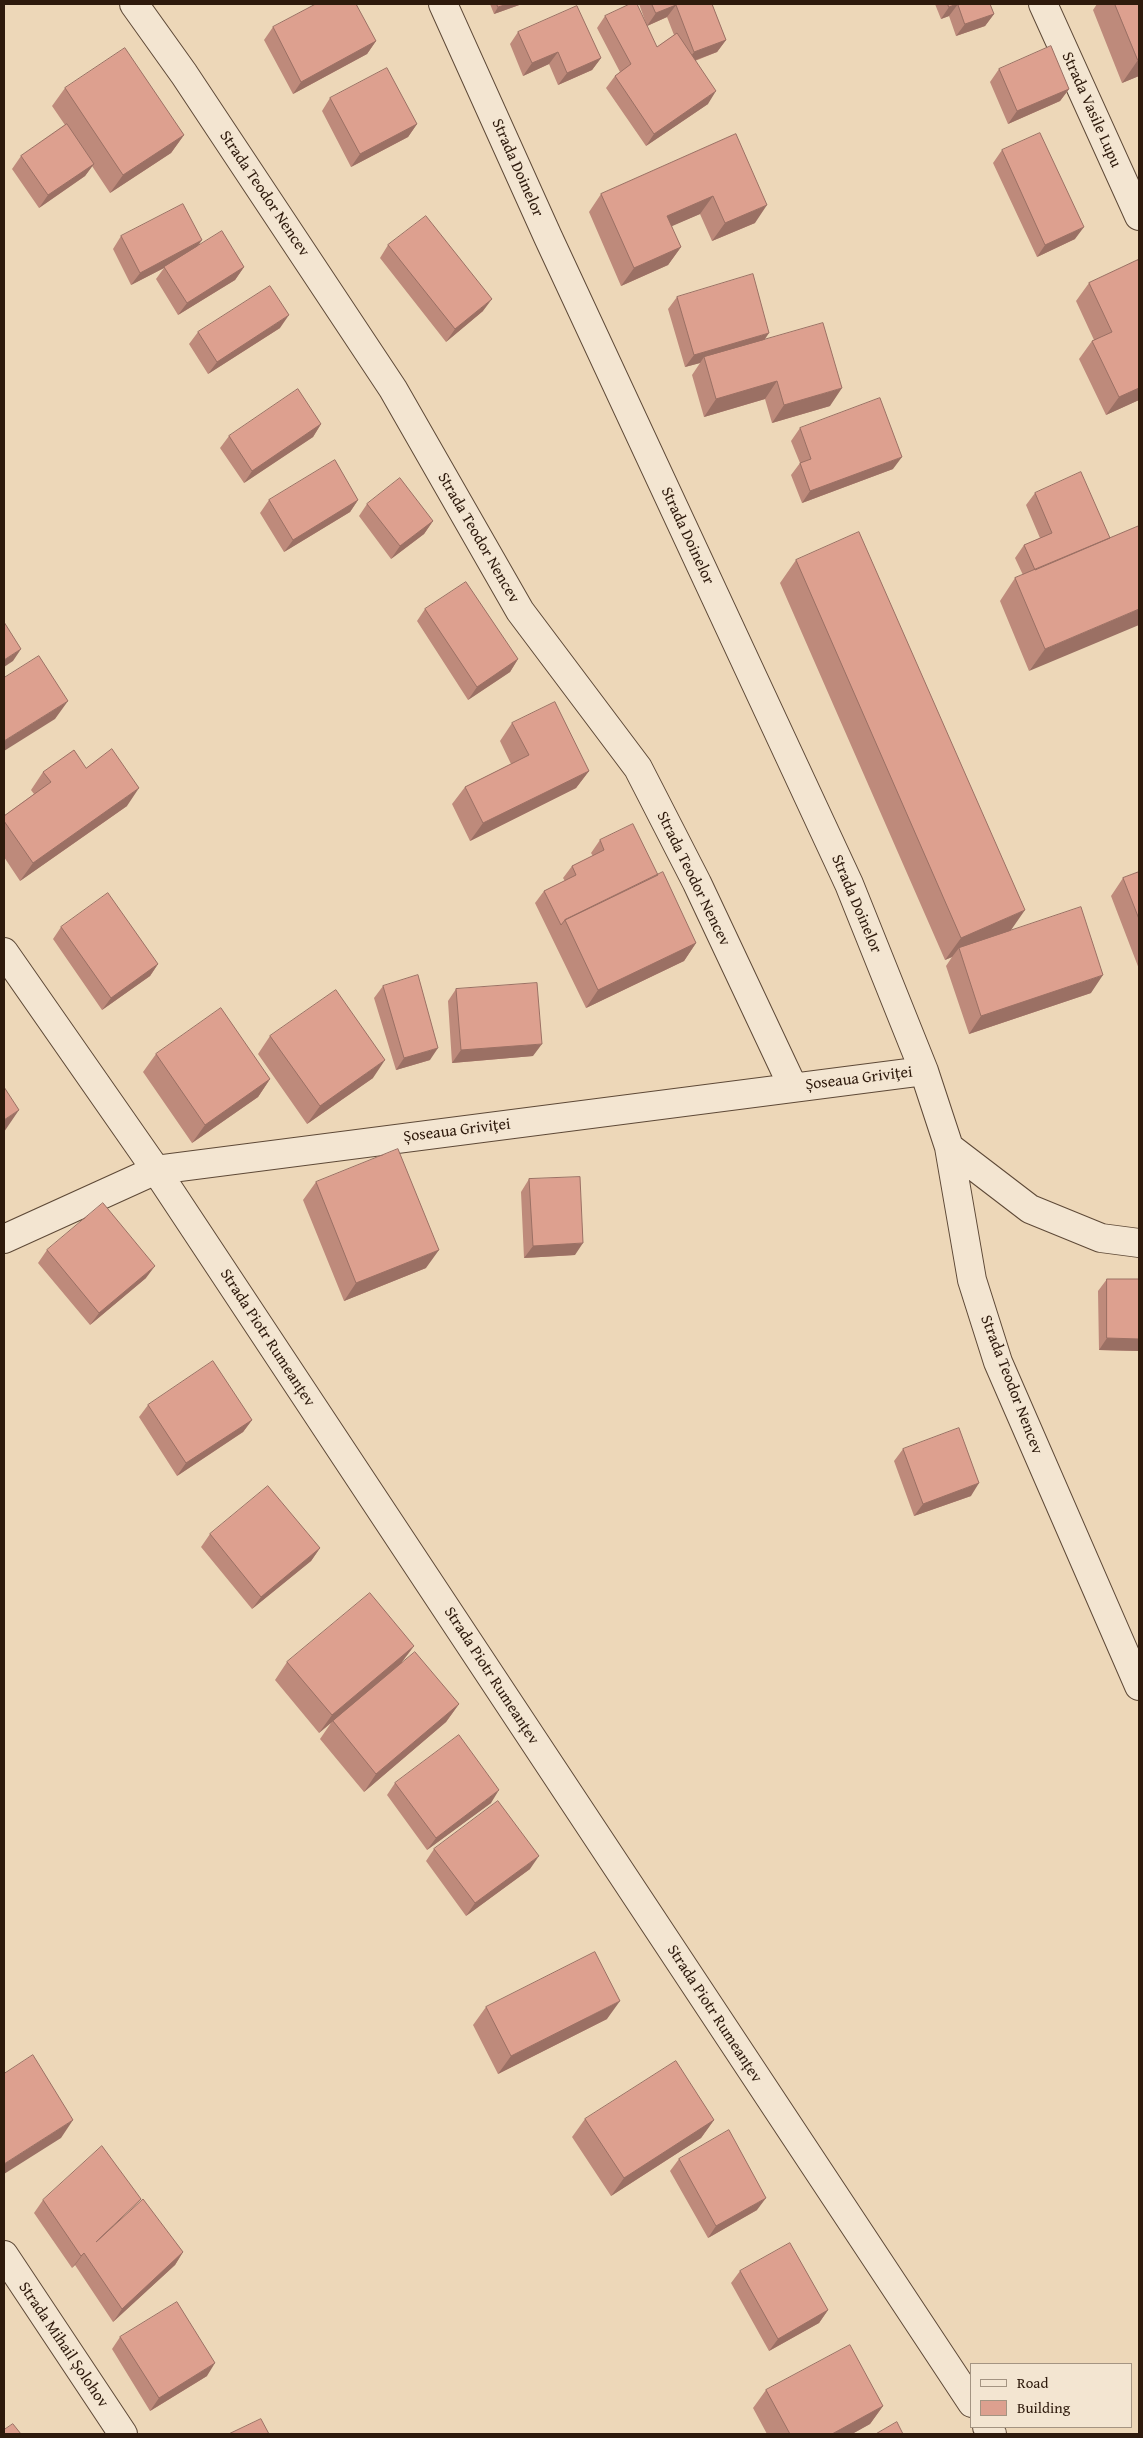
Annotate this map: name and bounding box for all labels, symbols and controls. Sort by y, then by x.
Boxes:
street label: Strada Vasile Lupu [1057,49,1125,171]
street label: Strada Doinelor [487,116,547,220]
street label: Strada Teodor Nencev [215,128,313,260]
street label: Strada Teodor Nencev [433,469,523,607]
street label: Strada Doinelor [656,484,718,588]
street label: Strada Teodor Nencev [652,809,734,949]
street label: Strada Doinelor [827,852,885,956]
street label: Șoseaua Griviţei [804,1063,914,1095]
street label: Șoseaua Griviţei [402,1115,512,1147]
street label: Strada Piotr Rumeanțev [215,1266,319,1410]
street label: Strada Teodor Nencev [976,1313,1046,1457]
street label: Strada Piotr Rumeanțev [439,1604,543,1748]
street label: Strada Piotr Rumeanțev [662,1942,766,2086]
street label: Strada Mihail Șolohov [14,2279,112,2411]
legend [970,2363,1133,2428]
text: Road [1017,2372,1048,2393]
text: Building [1017,2397,1070,2418]

